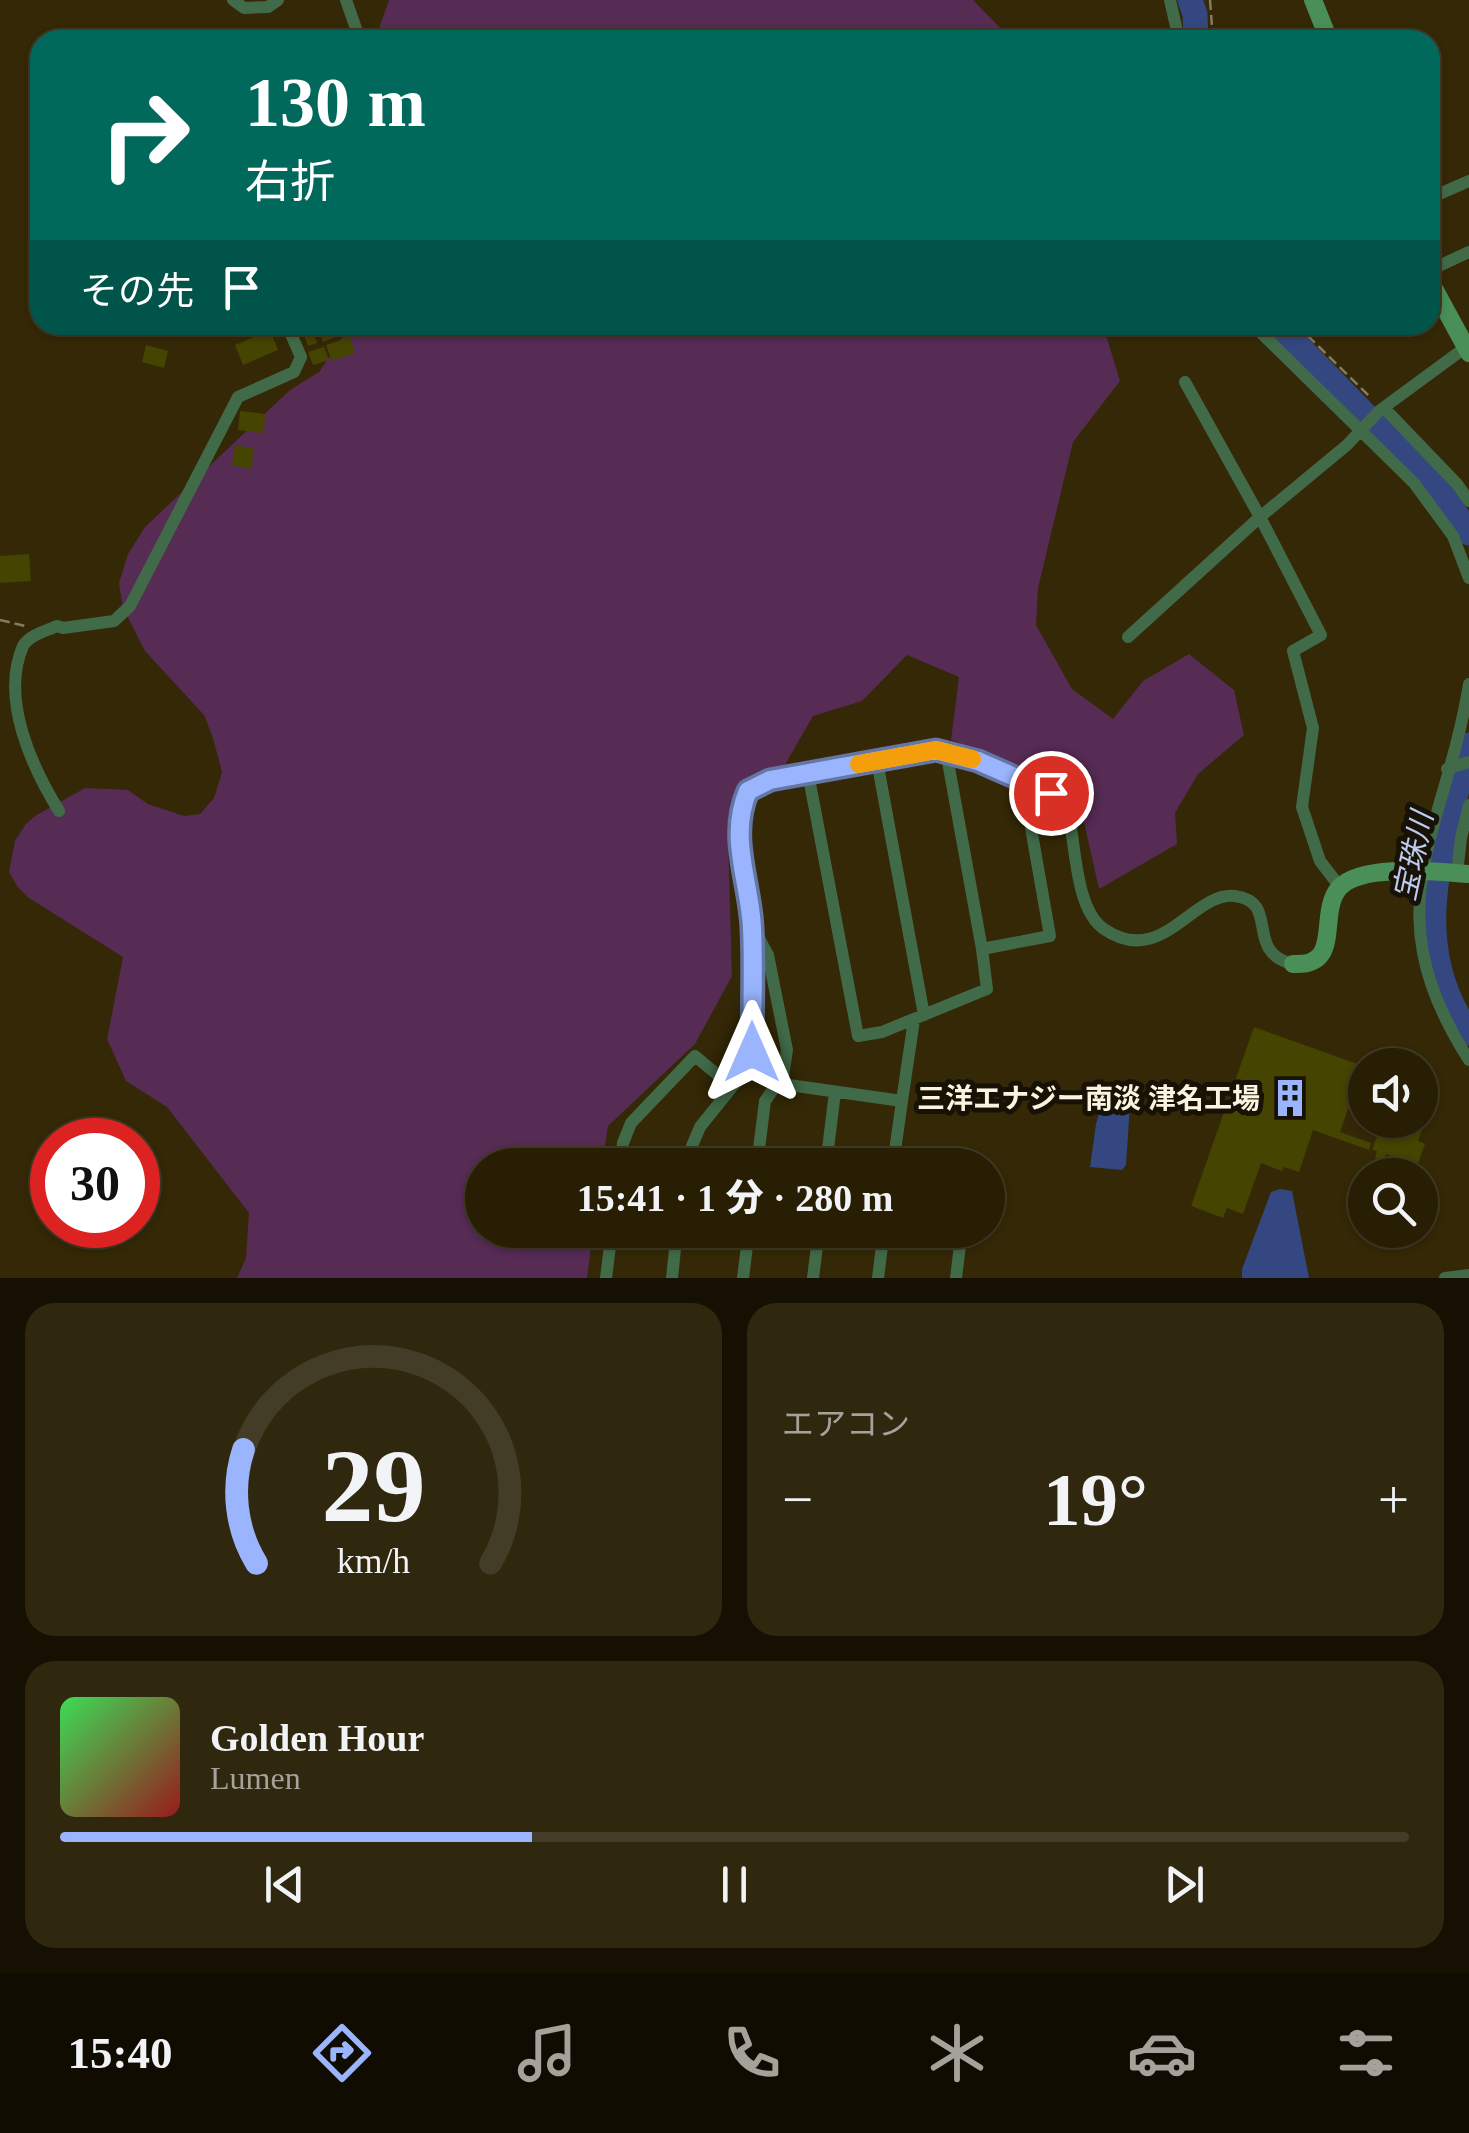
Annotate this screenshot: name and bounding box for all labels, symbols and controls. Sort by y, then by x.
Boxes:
text: 130 m [245,64,426,141]
icon: right [80,70,210,200]
text: 右折 [245,157,335,207]
icon: arrive [214,260,269,315]
text: その先 [80,270,194,312]
pin [1009,751,1094,836]
icon: arrive [1024,766,1079,821]
water label: 宝珠川 [1388,806,1439,903]
position arrow [700,1000,804,1104]
map controls [1348,1048,1438,1248]
button: sound [1348,1048,1438,1138]
building icon: 三洋エナジー南淡 津名工場 [1269,1077,1311,1119]
place label: 三洋エナジー南淡 津名工場 [917,1083,1260,1114]
speed limit sign: 30 [30,1118,160,1248]
button: search [1348,1158,1438,1248]
text: 15:41 · 1 分 · 280 m [577,1177,893,1219]
text: エアコン [782,1406,910,1442]
text: 29 [322,1428,426,1543]
text: 19° [1043,1458,1148,1541]
text: − [782,1469,813,1530]
text: + [1378,1469,1409,1530]
text: km/h [337,1541,410,1581]
text: Golden Hour [210,1717,424,1759]
text: Lumen [210,1760,301,1796]
icon: previous [257,1857,312,1912]
icon: pause [707,1857,762,1912]
icon: next [1157,1857,1212,1912]
icon: directions [307,2018,377,2088]
icon: music [512,2018,582,2088]
icon: phone [717,2018,787,2088]
icon: climate [922,2018,992,2088]
icon: car [1127,2018,1197,2088]
icon: filters [1331,2018,1401,2088]
text: 15:40 [67,2028,172,2078]

